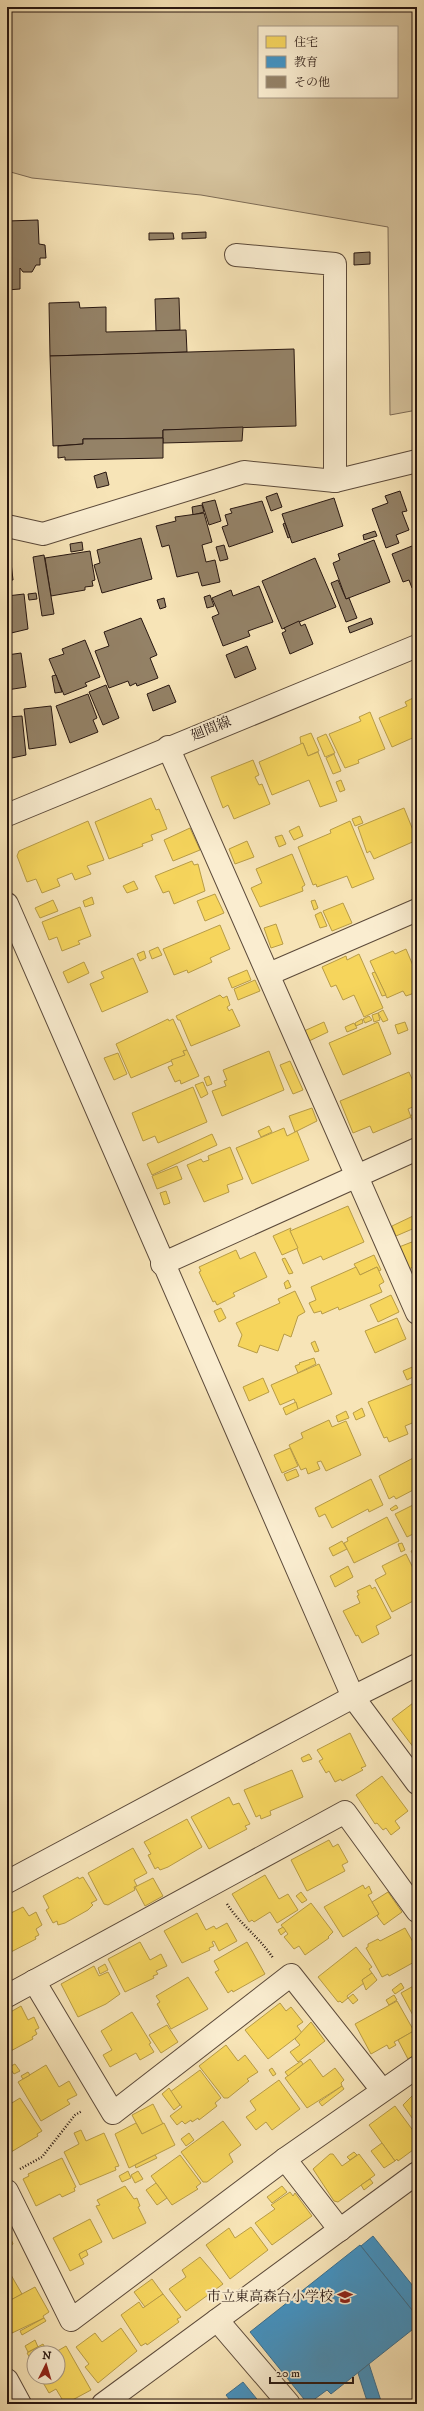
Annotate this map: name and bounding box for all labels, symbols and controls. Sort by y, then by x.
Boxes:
legend [258,26,398,98]
text: 住宅 [294,35,318,50]
text: 教育 [294,55,318,70]
text: その他 [294,75,330,90]
street label: 廻間線 [188,713,234,745]
place label: 市立東高森台小学校 [207,2288,333,2306]
school or university icon: 市立東高森台小学校 [336,2288,354,2306]
north arrow [26,2345,66,2385]
text: N [42,2349,52,2363]
scale bar [270,2359,353,2385]
text: 20 m [276,2366,300,2381]

